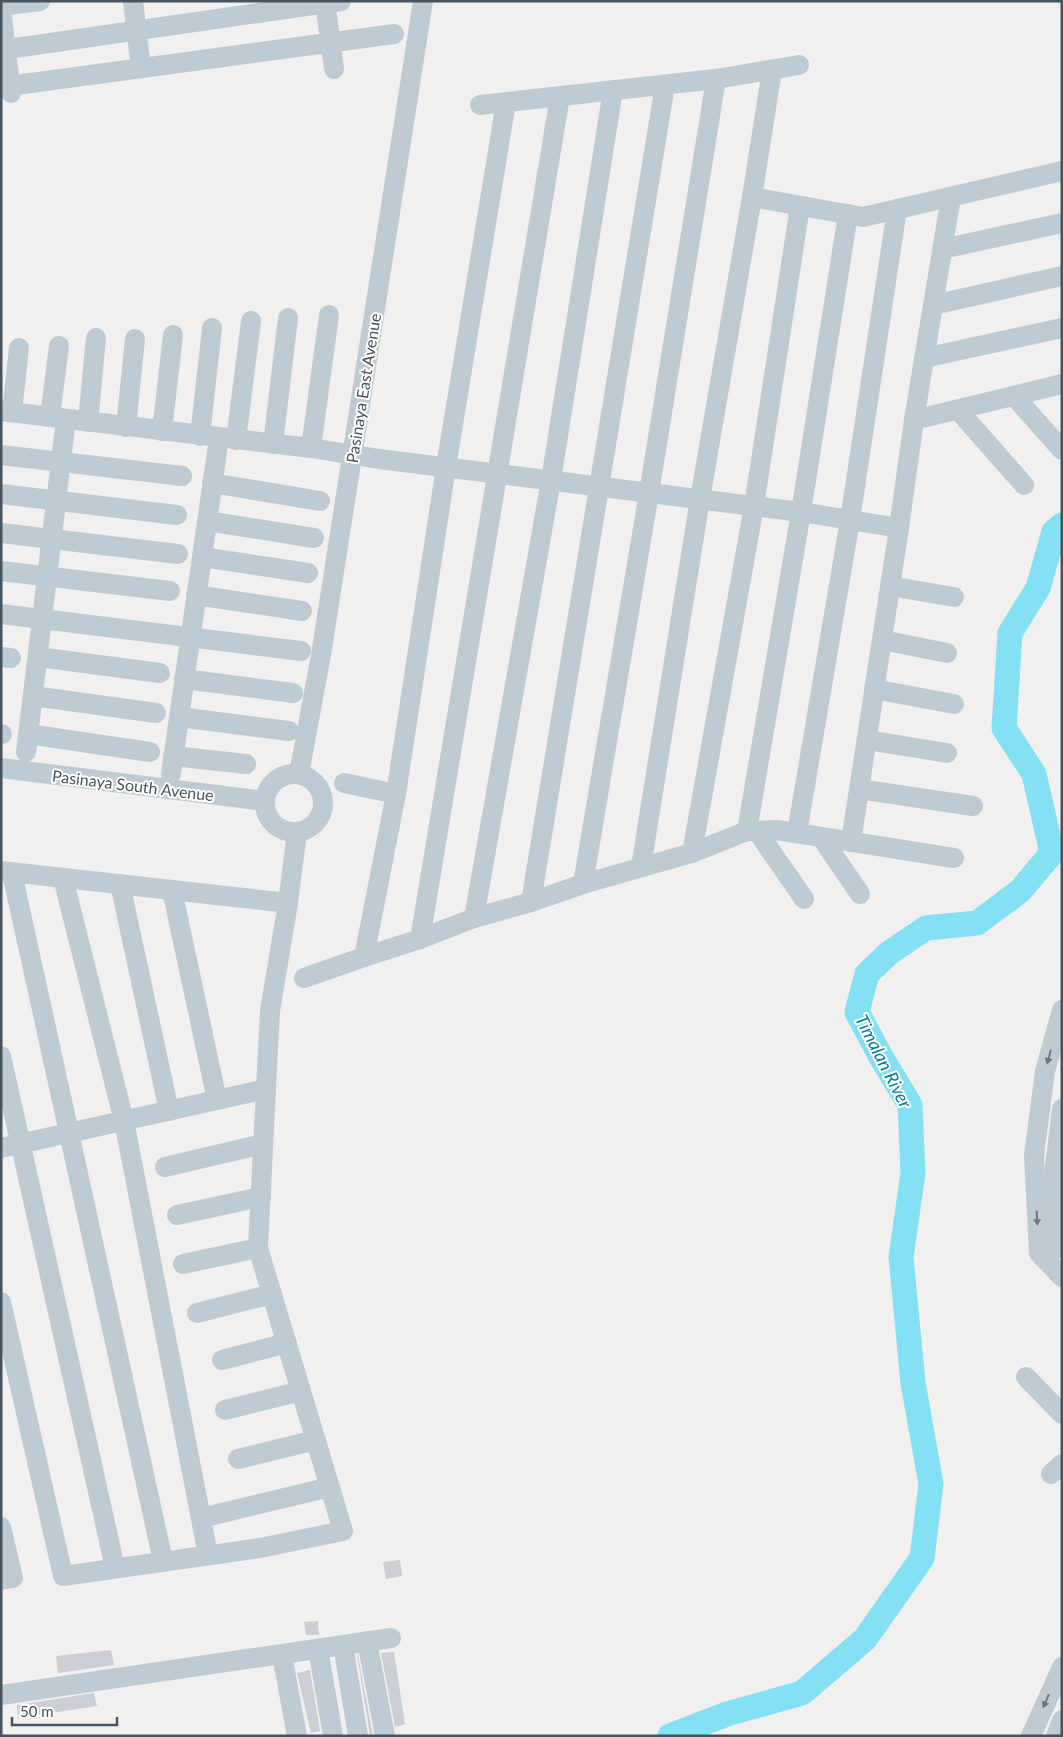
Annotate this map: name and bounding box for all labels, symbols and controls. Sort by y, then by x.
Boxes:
street label: Pasinaya East Avenue [342,312,384,464]
street label: Pasinaya South Avenue [51,766,215,804]
water label: Timalan River [851,1011,917,1112]
one-way arrow [1045,1050,1053,1065]
one-way arrow [1034,1211,1042,1227]
scale bar [12,1694,118,1726]
one-way arrow [1041,1694,1049,1708]
text: 50 m [20,1702,54,1720]

